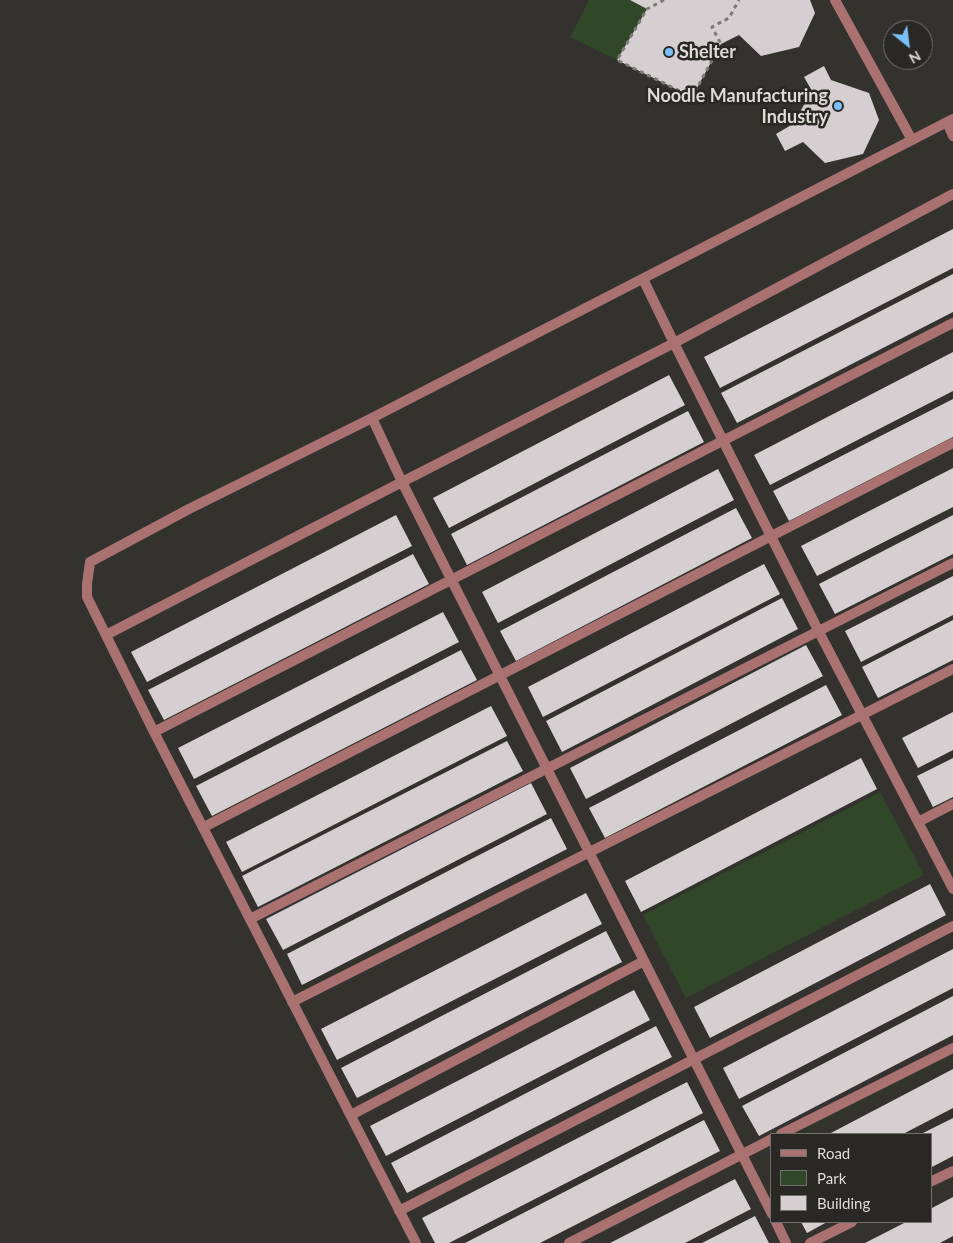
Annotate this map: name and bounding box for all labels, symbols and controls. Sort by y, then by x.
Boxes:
north arrow [883,20,933,70]
place label: Shelter [679,41,736,63]
marker: Shelter [663,46,675,58]
text: N [906,48,924,68]
place label: Noodle Manufacturing Industry [647,85,828,128]
marker: Noodle Manufacturing Industry [832,100,844,112]
legend [770,1133,933,1223]
text: Road [817,1144,850,1162]
text: Park [817,1169,846,1187]
text: Building [817,1194,870,1212]

